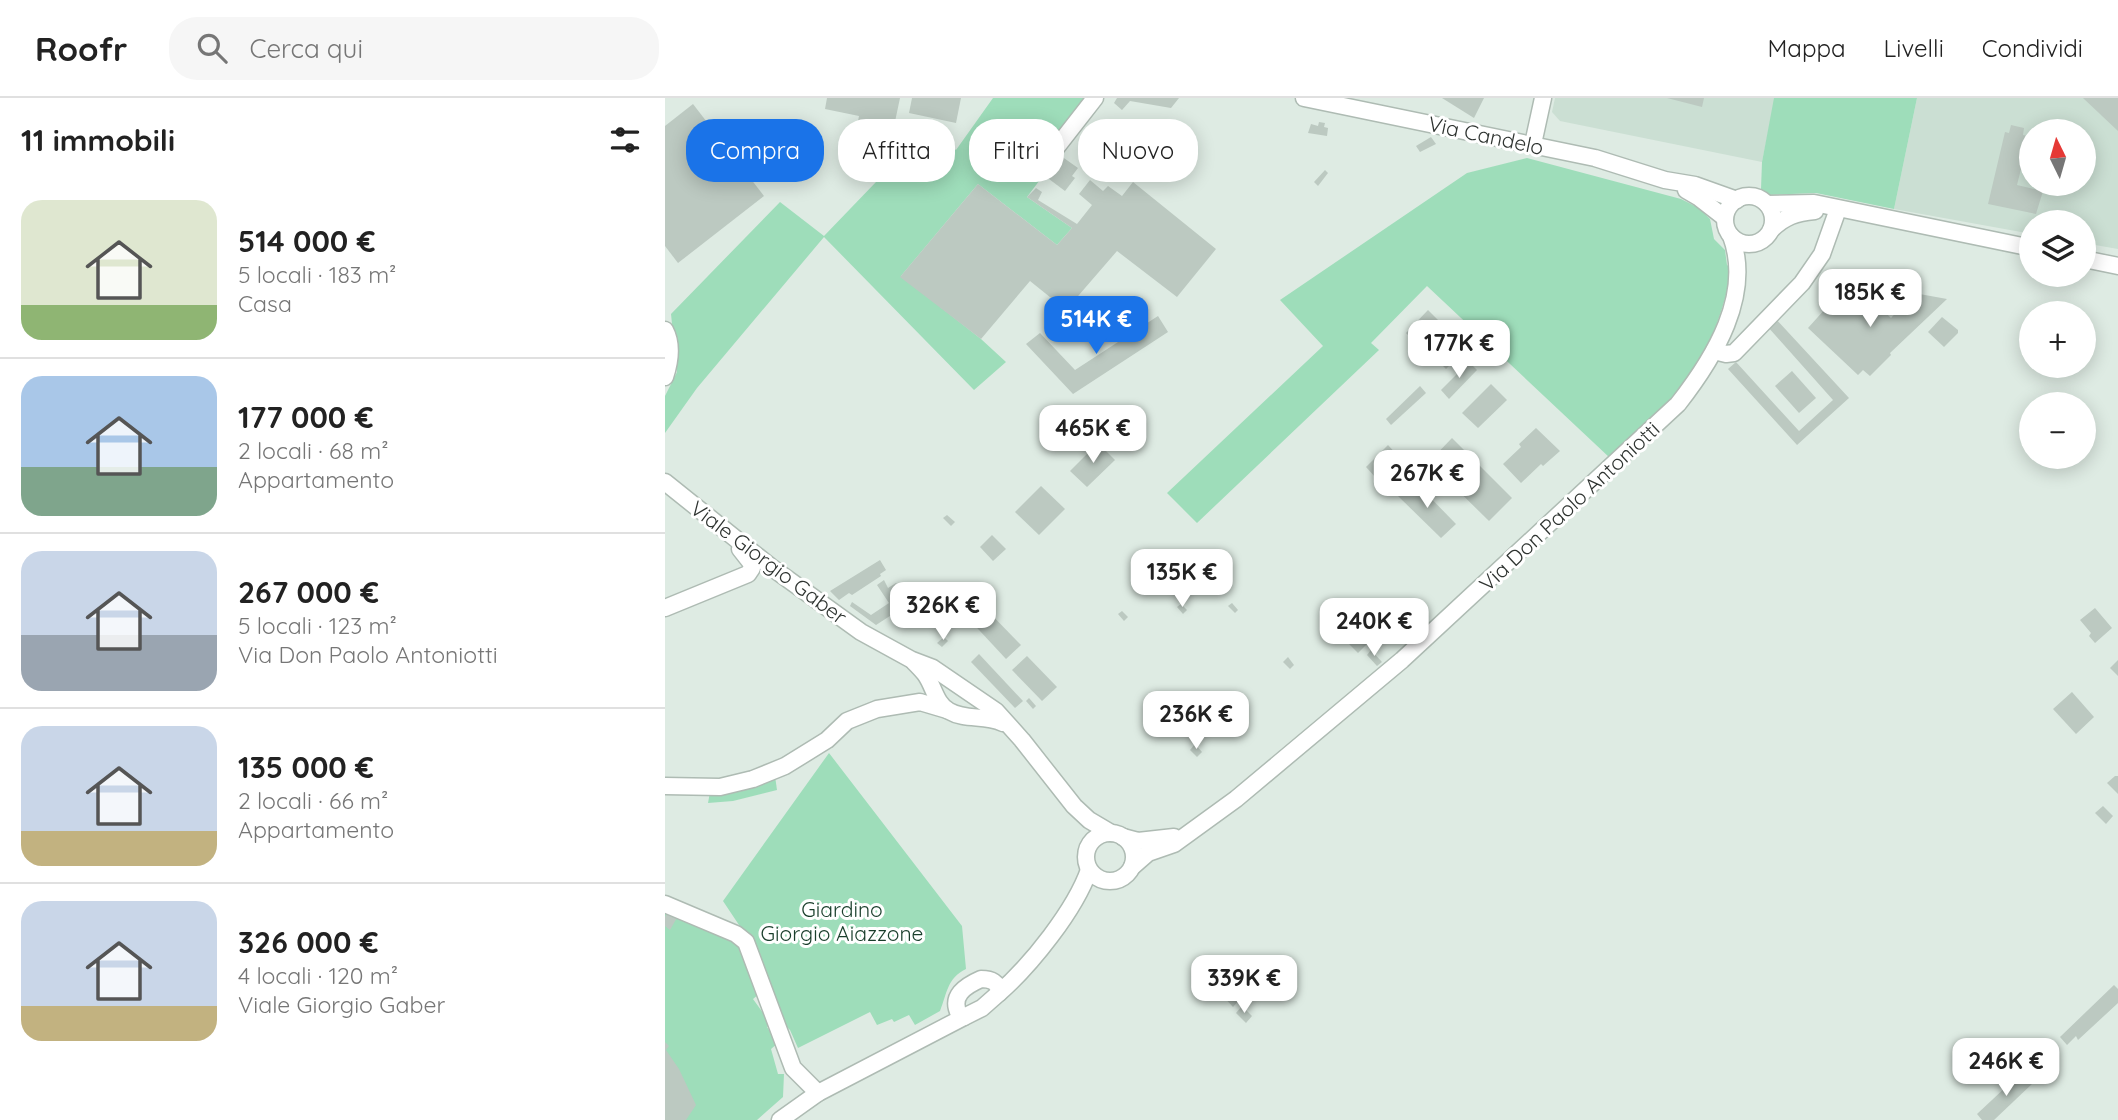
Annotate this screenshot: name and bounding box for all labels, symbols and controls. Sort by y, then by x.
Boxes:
search box [169,17,659,80]
text: Roofr [35,28,127,69]
icon: search [193,29,231,67]
text: Cerca qui [249,32,363,65]
text: Mappa [1768,33,1846,63]
text: Livelli [1884,33,1944,63]
text: Condividi [1982,33,2083,63]
street label: Via Candelo [1426,110,1546,160]
chip: Compra [686,119,824,182]
chip: Affitta [838,119,955,182]
chip: Filtri [969,119,1064,182]
chip: Nuovo [1078,119,1198,182]
north arrow [2019,119,2097,196]
map controls [2019,119,2096,469]
text: 11 immobili [21,121,175,159]
icon: filters [606,121,644,159]
button: layers [2019,210,2096,287]
text: 514 000 € [238,222,375,260]
icon: home [77,228,161,312]
text: 5 locali · 183 m² [238,260,396,289]
pin: 185K € [1813,270,1927,329]
text: 185K € [1835,277,1905,306]
text: Casa [238,289,292,318]
pin: 514K € [1039,296,1153,356]
button: + [2019,301,2096,378]
text: 514K € [1060,304,1132,333]
pin: 177K € [1402,320,1516,380]
text: 177K € [1424,328,1494,357]
button: − [2019,392,2096,469]
text: 177 000 € [238,398,373,436]
icon: home [77,404,161,488]
pin: 465K € [1036,406,1150,465]
text: 465K € [1055,413,1131,442]
street label: Via Don Paolo Antoniotti [1473,416,1665,596]
text: 2 locali · 68 m² [238,436,388,465]
pin: 267K € [1370,450,1484,510]
text: 267K € [1390,458,1464,487]
text: Appartamento [238,465,394,494]
street label: Viale Giorgio Gaber [686,495,852,629]
pin: 135K € [1125,550,1239,609]
text: 135K € [1147,557,1217,586]
text: 267 000 € [238,573,379,611]
icon: home [77,579,161,663]
pin: 326K € [886,582,1000,642]
text: 326K € [906,590,980,619]
pin: 240K € [1317,598,1431,658]
text: 240K € [1336,606,1412,635]
text: 5 locali · 123 m² [238,611,397,640]
text: Via Don Paolo Antoniotti [238,640,498,669]
pin: 236K € [1139,692,1253,751]
text: 236K € [1159,699,1233,728]
text: 135 000 € [238,748,374,786]
icon: home [77,754,161,838]
text: 2 locali · 66 m² [238,786,388,815]
text: Appartamento [238,815,394,844]
park label: Giardino Giorgio Aiazzone [761,896,923,946]
text: 326 000 € [238,923,379,961]
icon: home [77,929,161,1013]
pin: 339K € [1187,956,1301,1015]
text: 4 locali · 120 m² [238,961,398,990]
text: 339K € [1207,963,1281,992]
text: Viale Giorgio Gaber [238,990,445,1019]
pin: 246K € [1949,1038,2063,1098]
text: 246K € [1968,1046,2044,1075]

